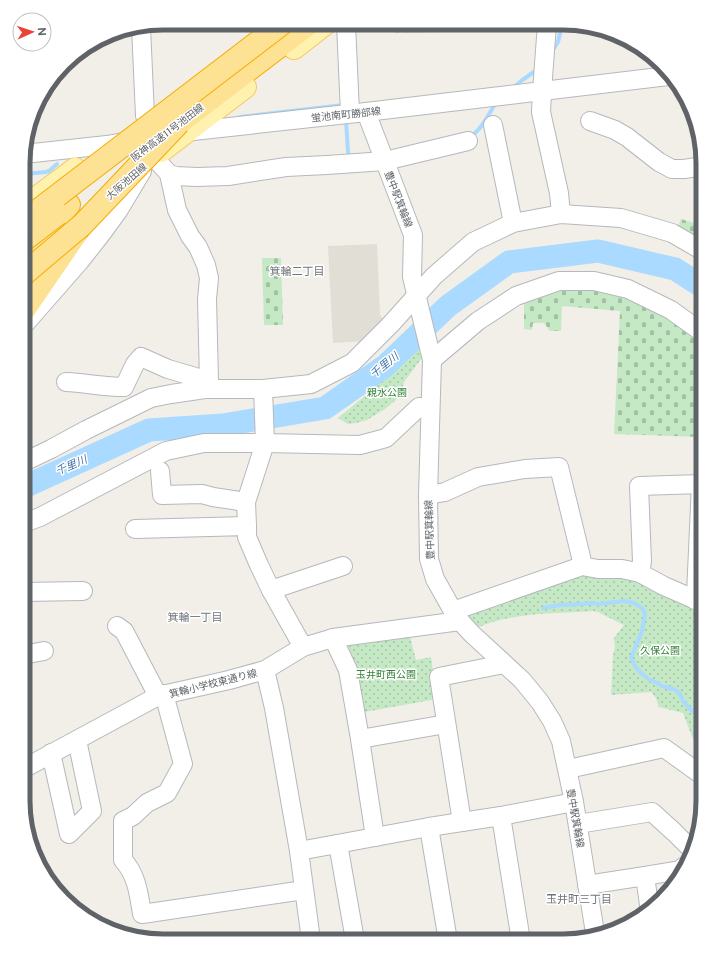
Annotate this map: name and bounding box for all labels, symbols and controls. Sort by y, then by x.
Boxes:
north arrow [12,12,52,52]
text: N [36,27,48,36]
street label: 阪神高速11号池田線 [128,101,206,163]
street label: 蛍池南町勝部線 [311,104,381,124]
street label: 大阪池田線 [103,160,149,202]
street label: 豊中駅箕輪線 [383,169,415,229]
district label: 箕輪二丁目 [270,265,325,277]
water label: 千里川 [367,349,401,380]
park label: 親水公園 [367,386,407,398]
water label: 千里川 [53,452,89,477]
street label: 豊中駅箕輪線 [422,500,436,560]
district label: 箕輪一丁目 [168,611,223,623]
park label: 久保公園 [640,644,680,656]
street label: 箕輪小学校東通り線 [168,666,258,700]
park label: 玉井町西公園 [356,668,416,680]
street label: 豊中駅箕輪線 [565,787,587,849]
district label: 玉井町三丁目 [546,893,612,905]

